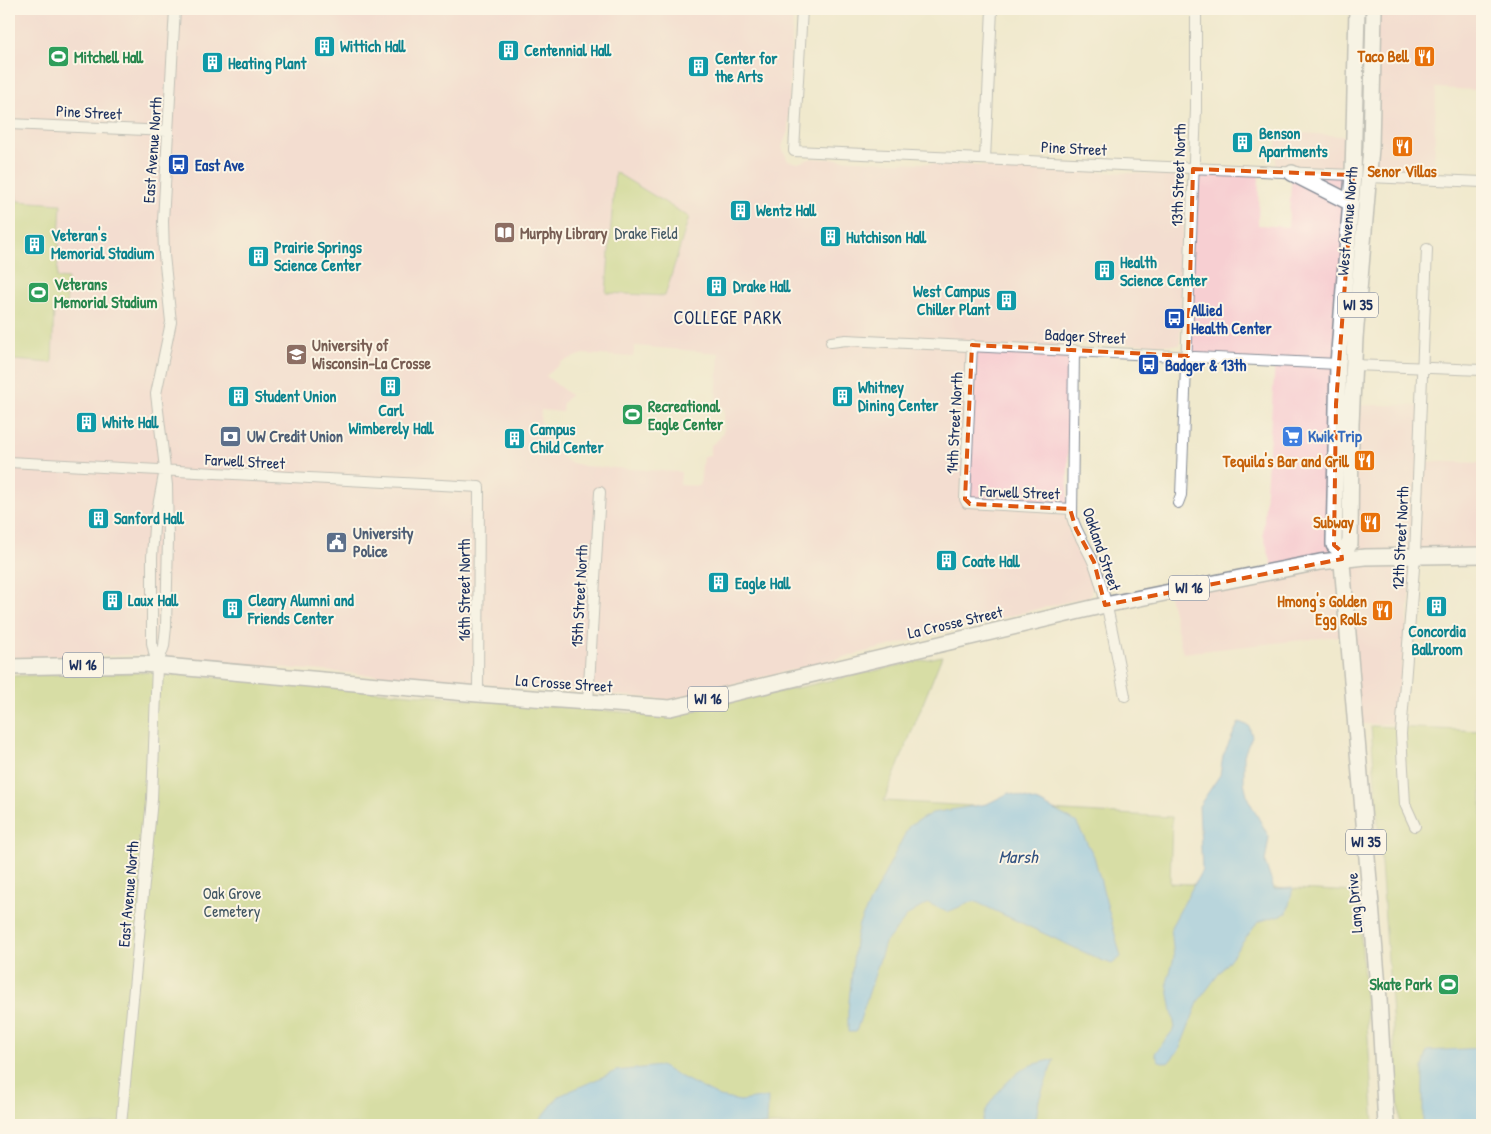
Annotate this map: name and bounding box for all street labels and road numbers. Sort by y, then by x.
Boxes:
street label: East Avenue North [137,96,167,204]
street label: Pine Street [56,99,123,125]
street label: 13th Street North [1165,123,1191,227]
street label: Pine Street [1041,135,1108,161]
street label: West Avenue North [1331,165,1363,276]
road number: WI 35 [1338,292,1378,318]
street label: Badger Street [1044,323,1127,349]
street label: 14th Street North [940,371,968,474]
street label: Farwell Street [203,448,286,474]
street label: Farwell Street [979,480,1061,504]
street label: 12th Street North [1386,485,1414,590]
street label: Oakland Street [1077,504,1127,594]
street label: 16th Street North [453,539,475,641]
street label: 15th Street North [565,544,593,648]
road number: WI 16 [1169,576,1209,600]
street label: La Crosse Street [905,600,1005,644]
road number: WI 16 [63,652,103,678]
street label: La Crosse Street [515,669,614,697]
road number: WI 16 [688,686,728,712]
road number: WI 35 [1346,830,1386,854]
street label: East Avenue North [112,840,144,948]
street label: Lang Drive [1340,871,1368,934]

